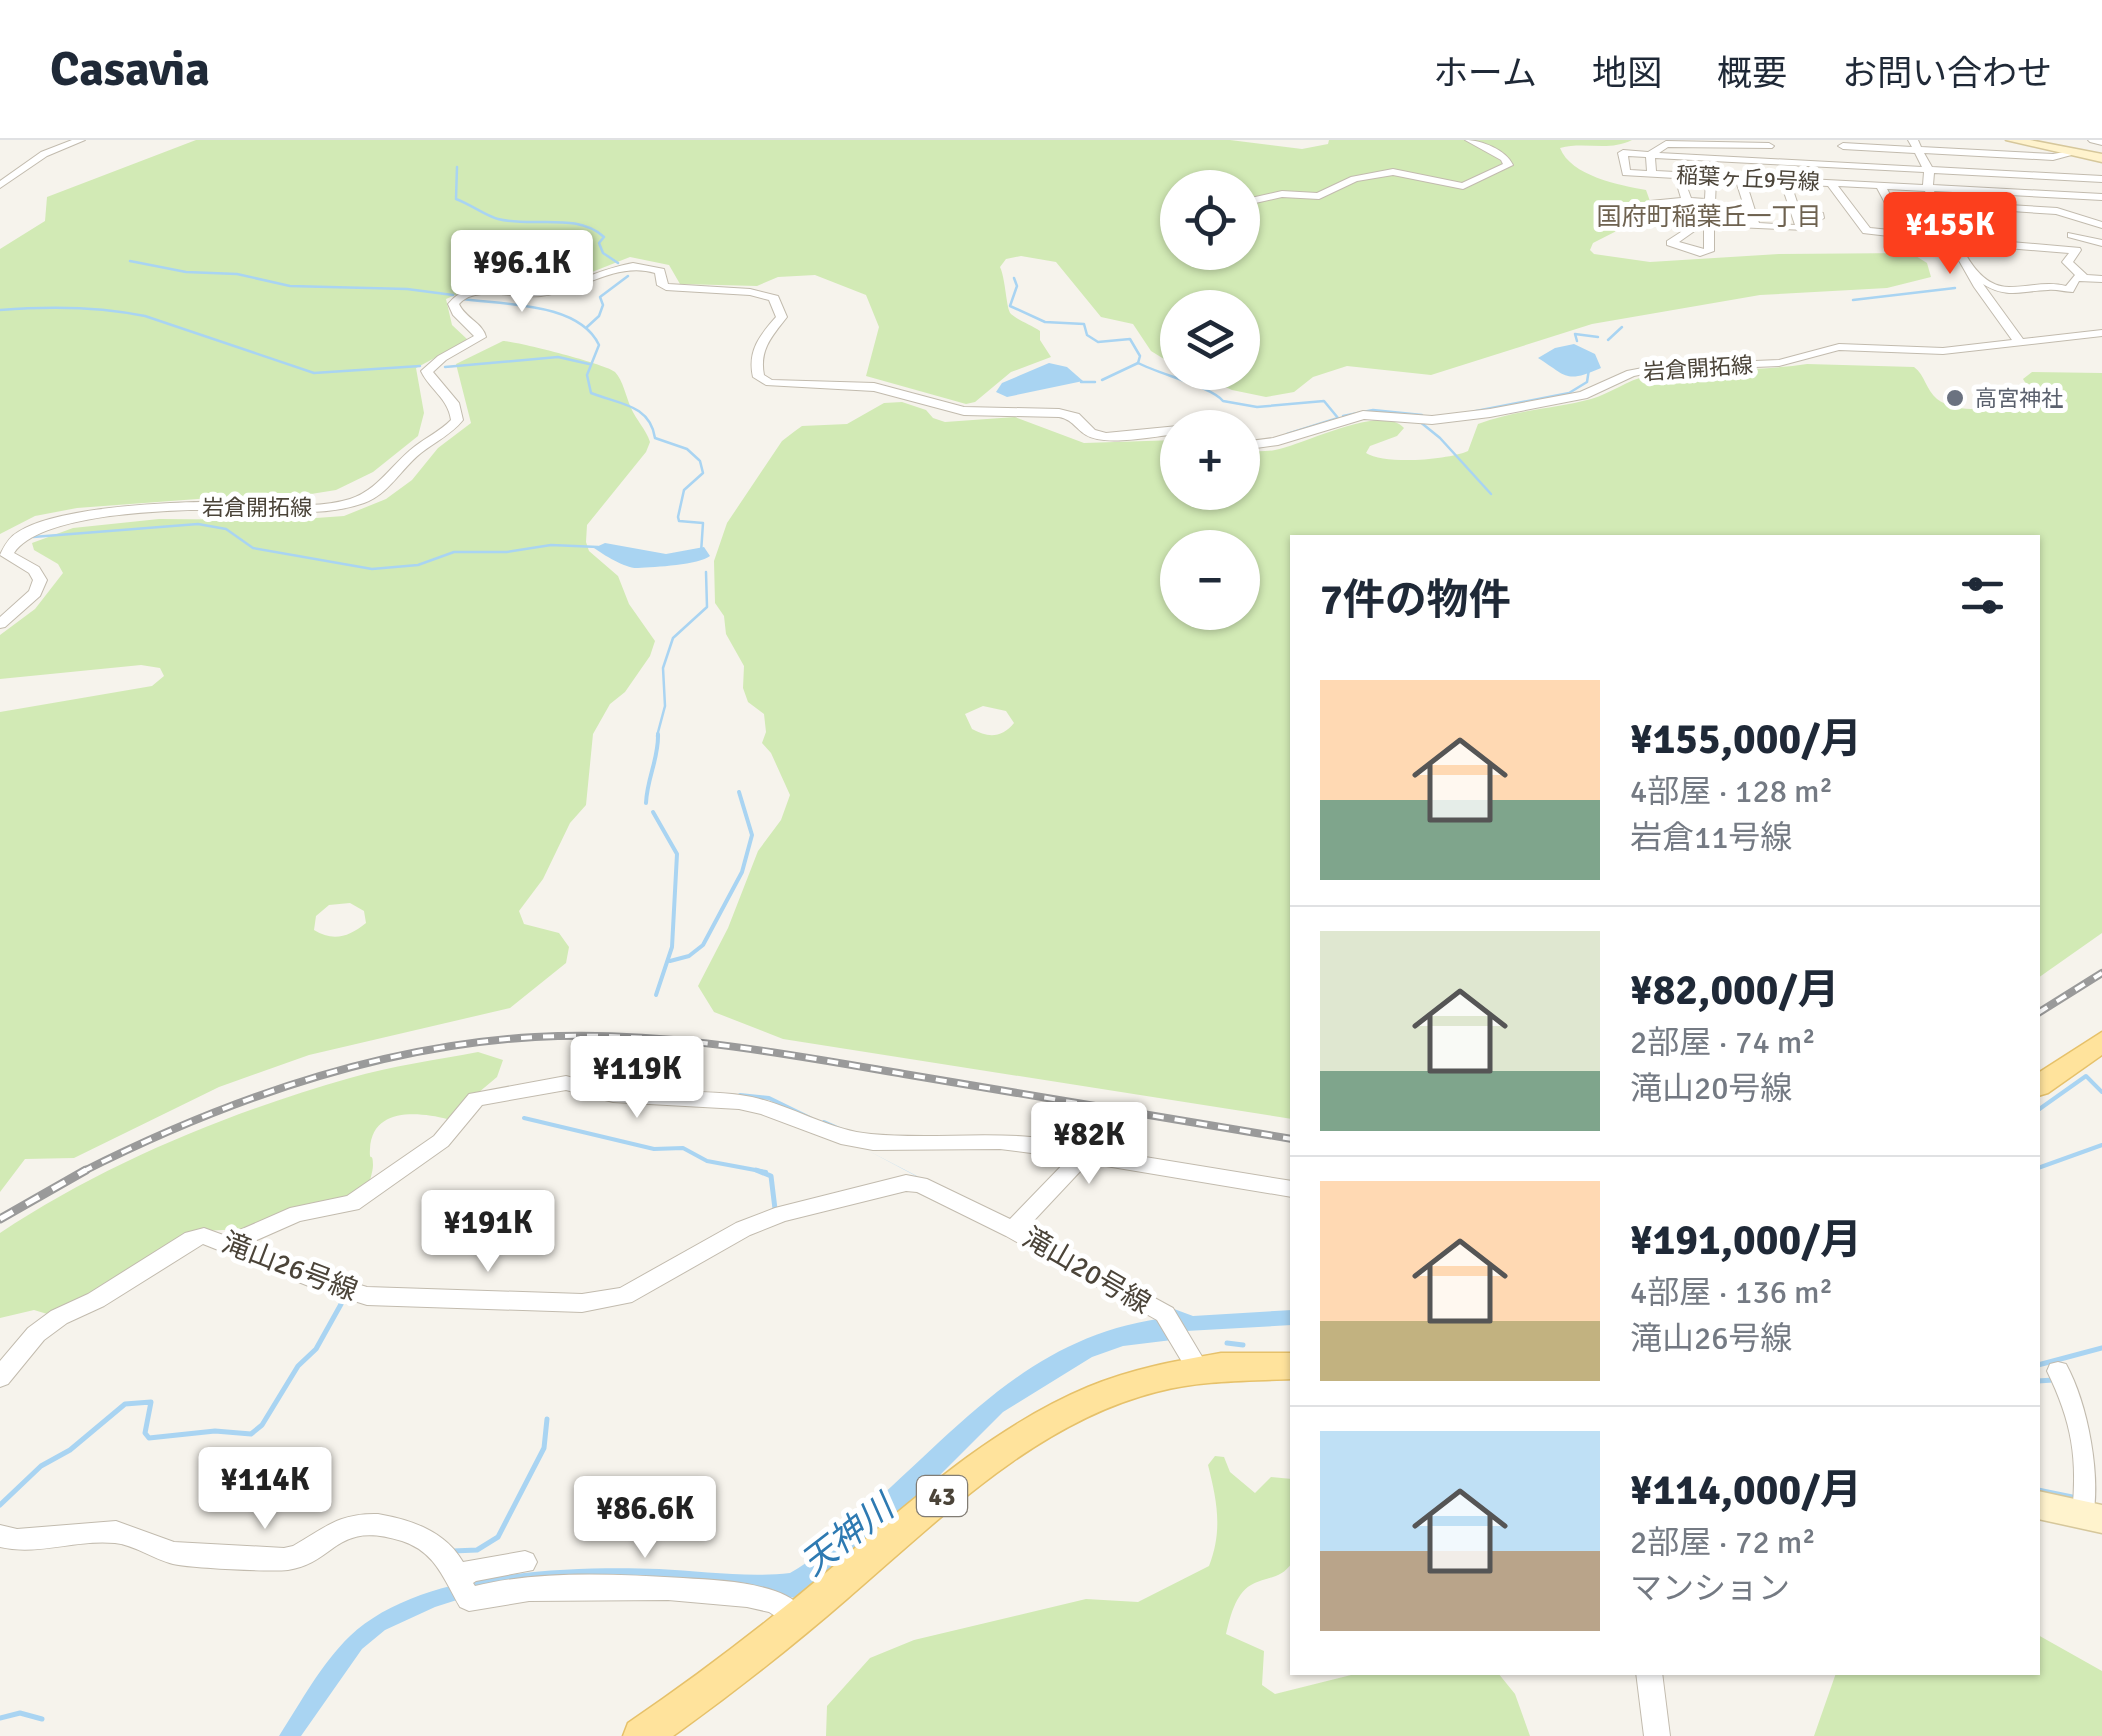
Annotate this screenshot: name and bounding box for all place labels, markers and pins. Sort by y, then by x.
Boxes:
pin: ¥155K [1880,192,2020,277]
pin: ¥96.1K [441,230,603,315]
place label: 高宮神社 [1975,385,2063,412]
marker: 高宮神社 [1944,387,1966,409]
pin: ¥119K [567,1036,707,1121]
pin: ¥82K [1030,1102,1148,1187]
pin: ¥191K [418,1190,558,1275]
pin: ¥114K [195,1447,335,1532]
pin: ¥86.6K [564,1476,726,1561]

